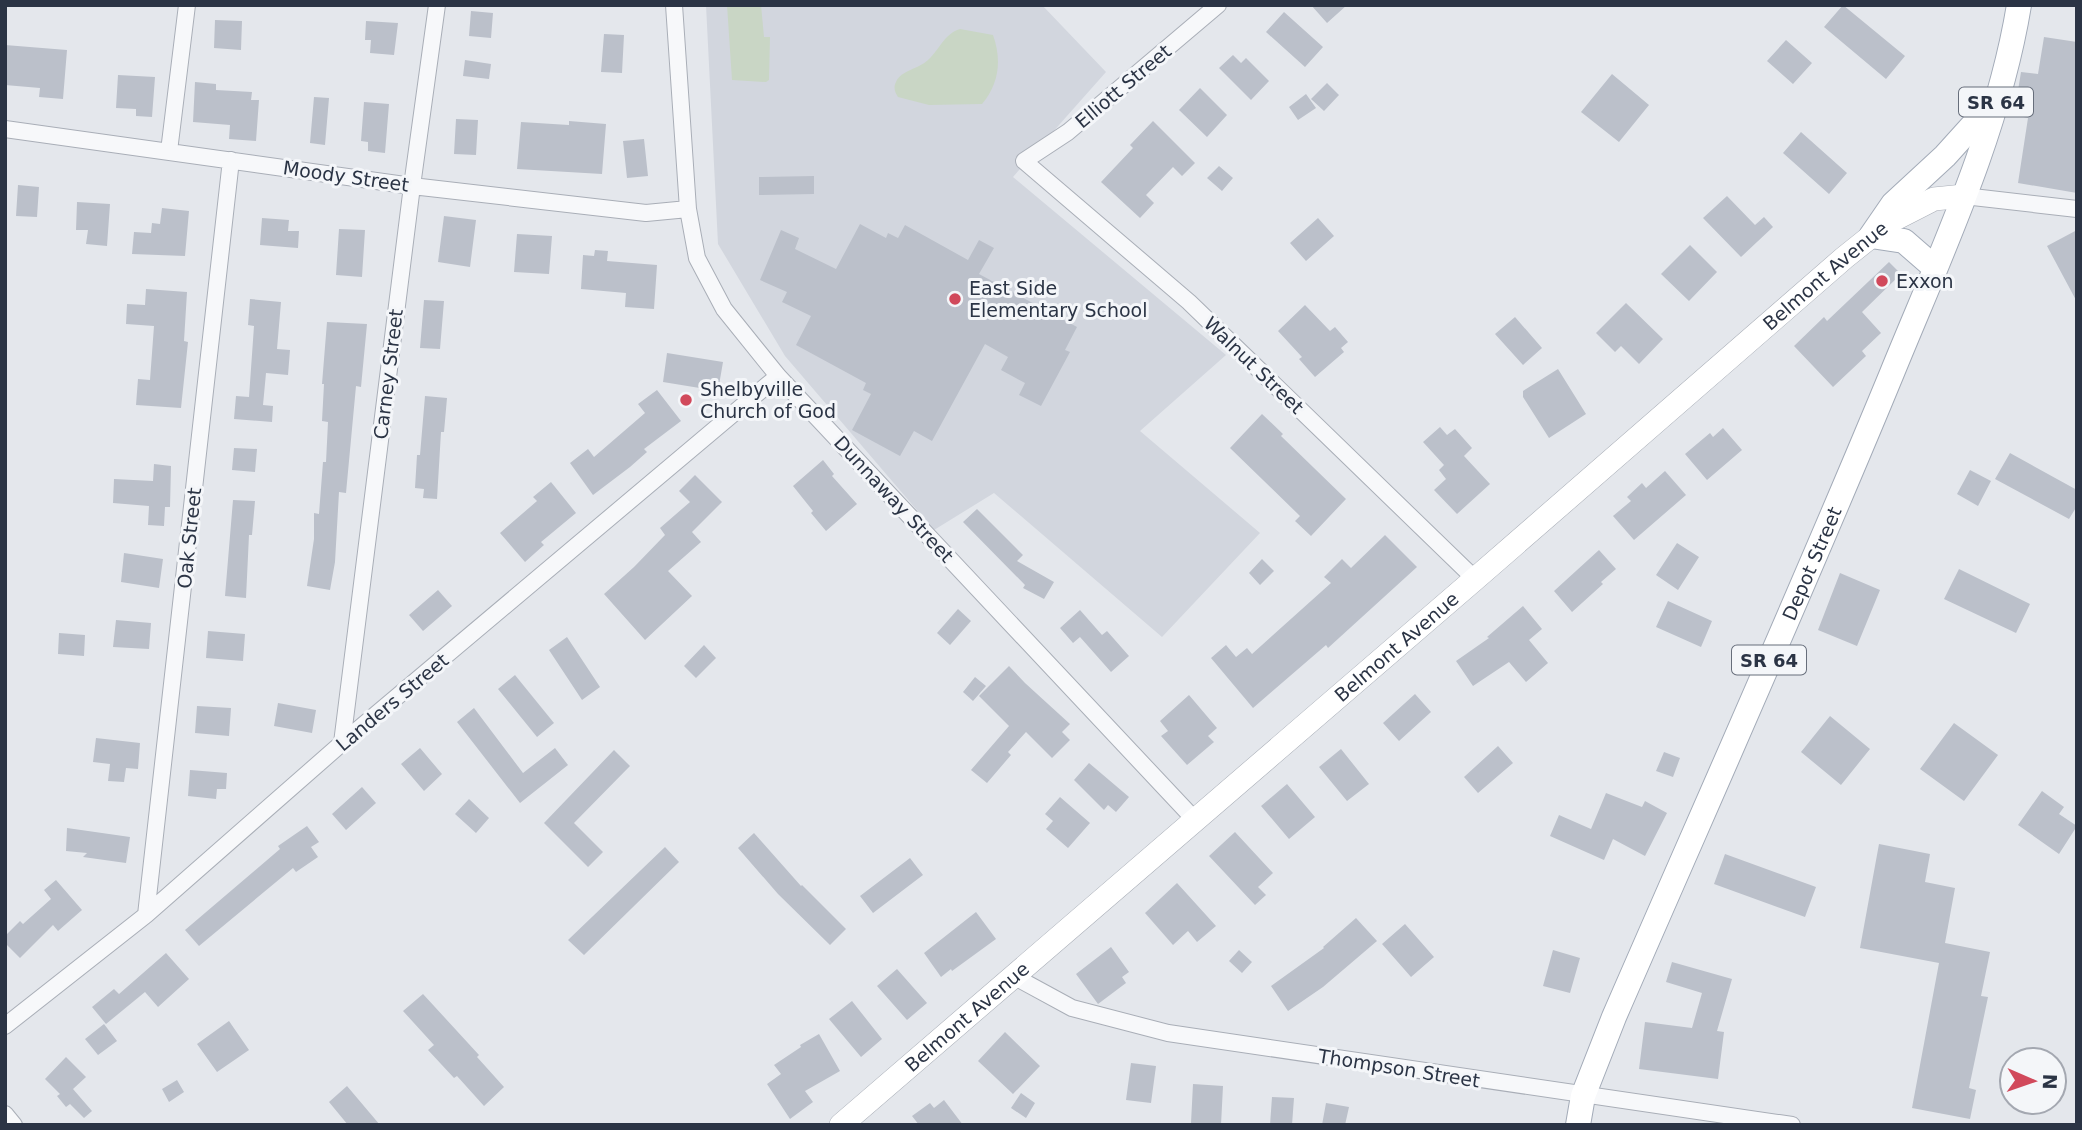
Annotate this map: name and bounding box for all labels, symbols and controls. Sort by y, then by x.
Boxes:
street label: Elliott Street [1071,40,1175,132]
road number: SR 64 [1959,88,2033,116]
street label: Moody Street [282,156,410,196]
street label: Belmont Avenue [1758,217,1892,335]
place label: Exxon [1896,270,1954,292]
marker: Exxon [1874,273,1890,289]
place label: East Side Elementary School [969,277,1147,321]
marker: East Side Elementary School [947,291,963,307]
street label: Carney Street [369,308,407,440]
street label: Walnut Street [1200,312,1308,418]
place label: Shelbyville Church of God [700,378,836,422]
marker: Shelbyville Church of God [678,392,694,408]
street label: Dunnaway Street [830,431,958,567]
street label: Oak Street [173,486,205,590]
street label: Depot Street [1778,503,1846,624]
street label: Belmont Avenue [1330,587,1463,706]
road number: SR 64 [1732,646,1806,674]
street label: Landers Street [331,649,453,755]
street label: Belmont Avenue [900,957,1033,1076]
street label: Thompson Street [1316,1044,1481,1092]
north arrow [1998,1046,2068,1116]
text: N [2039,1073,2061,1090]

